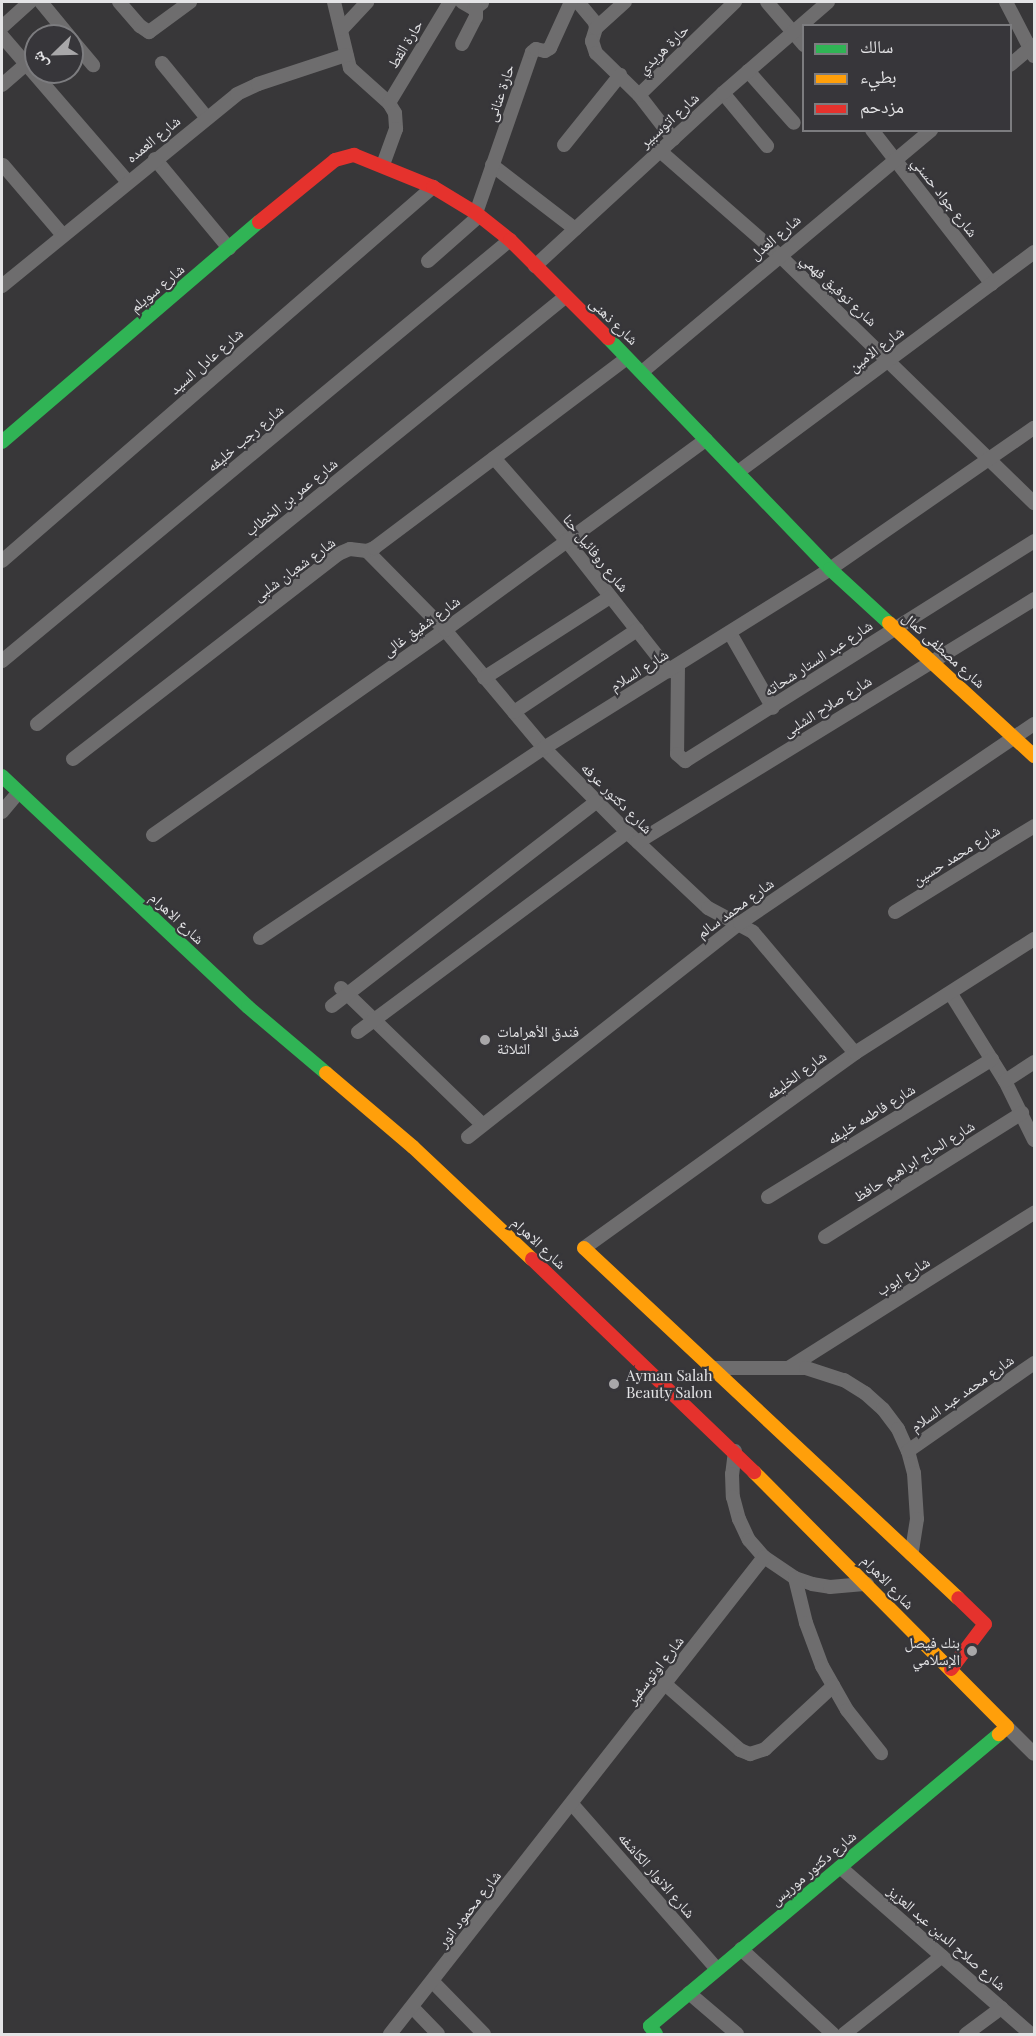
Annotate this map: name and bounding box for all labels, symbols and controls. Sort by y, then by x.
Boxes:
street label: حارة القط [384,17,426,71]
street label: حارة هريدي [634,20,692,78]
north arrow [24,24,84,84]
legend [802,24,1012,132]
text: سالك [860,34,893,58]
text: ش [26,49,52,72]
street label: حارة عنانى [482,62,518,124]
text: بطيء [860,64,897,88]
street label: شارع اتوسبير [636,89,702,151]
text: مزدحم [860,94,904,118]
street label: شارع العمده [122,112,184,166]
street label: شارع جواد حسني [908,153,982,241]
street label: شارع العدل [746,210,804,264]
street label: شارع توفيق فهمي [797,250,881,330]
street label: شارع سويلم [126,260,188,316]
street label: شارع ذهنى [586,293,642,349]
street label: شارع الامين [845,322,907,376]
street label: شارع عادل السيد [165,324,247,398]
street label: شارع رجب خليفه [203,401,287,475]
street label: شارع عمر بن الخطاب [241,454,341,540]
street label: شارع روفائيل حنا [559,510,633,596]
street label: شارع شعبان شلبى [249,533,339,605]
street label: شارع شفيق غالى [379,592,463,660]
street label: شارع مصطفى كمال [899,608,989,692]
street label: شارع عبد الستار شحاته [760,616,876,700]
street label: شارع السلام [606,645,672,695]
street label: شارع صلاح الشلبى [779,671,875,741]
street label: شارع دكتور عرفه [578,759,656,837]
street label: شارع محمد حسين [909,821,1003,889]
street label: شارع محمد سالم [693,874,777,942]
street label: شارع الاهرام [146,888,208,948]
place label: فندق الأهرامات الثلاثة [497,1022,579,1057]
marker: فندق الأهرامات الثلاثة [478,1033,492,1047]
street label: شارع الخليفه [762,1047,830,1103]
street label: شارع فاطمه خليفه [824,1080,918,1148]
street label: شارع الحاج ابراهيم حافظ [850,1116,978,1206]
street label: شارع الاهرام [508,1213,570,1273]
street label: شارع ايوب [873,1253,933,1299]
street label: شارع محمد عبد السلام [907,1351,1017,1435]
place label: Ayman Salah Beauty Salon [626,1366,713,1401]
marker: Ayman Salah Beauty Salon [607,1377,621,1391]
street label: شارع الاهرام [858,1551,918,1613]
street label: شارع اوتوسفير [623,1632,687,1708]
place label: بنك فيصل الإسلامي [904,1633,960,1668]
marker: بنك فيصل الإسلامي [965,1644,979,1658]
street label: شارع دكتور موريس [766,1827,860,1909]
street label: شارع الانوار الكاشفه [615,1828,699,1922]
street label: شارع محمود انور [433,1867,505,1951]
street label: شارع صلاح الدين عبد العزيز [884,1882,1010,1994]

